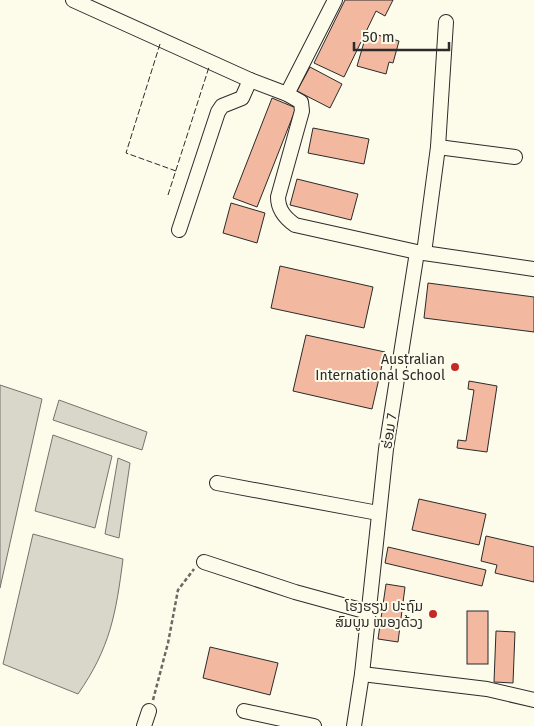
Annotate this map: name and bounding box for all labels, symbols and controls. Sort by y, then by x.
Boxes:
scale bar [354,20,449,52]
text: 50 m [362,28,395,46]
place label: Australian International School [315,351,445,384]
marker: Australian International School [449,361,461,373]
street label: ຮ່ອມ 7 [378,412,401,450]
place label: ໂຮງຮຽນ ປະຖົມ ສົມບູນ ໜອງດ້ວງ [335,598,423,631]
marker: ໂຮງຮຽນ ປະຖົມ ສົມບູນ ໜອງດ້ວງ [427,608,439,620]

